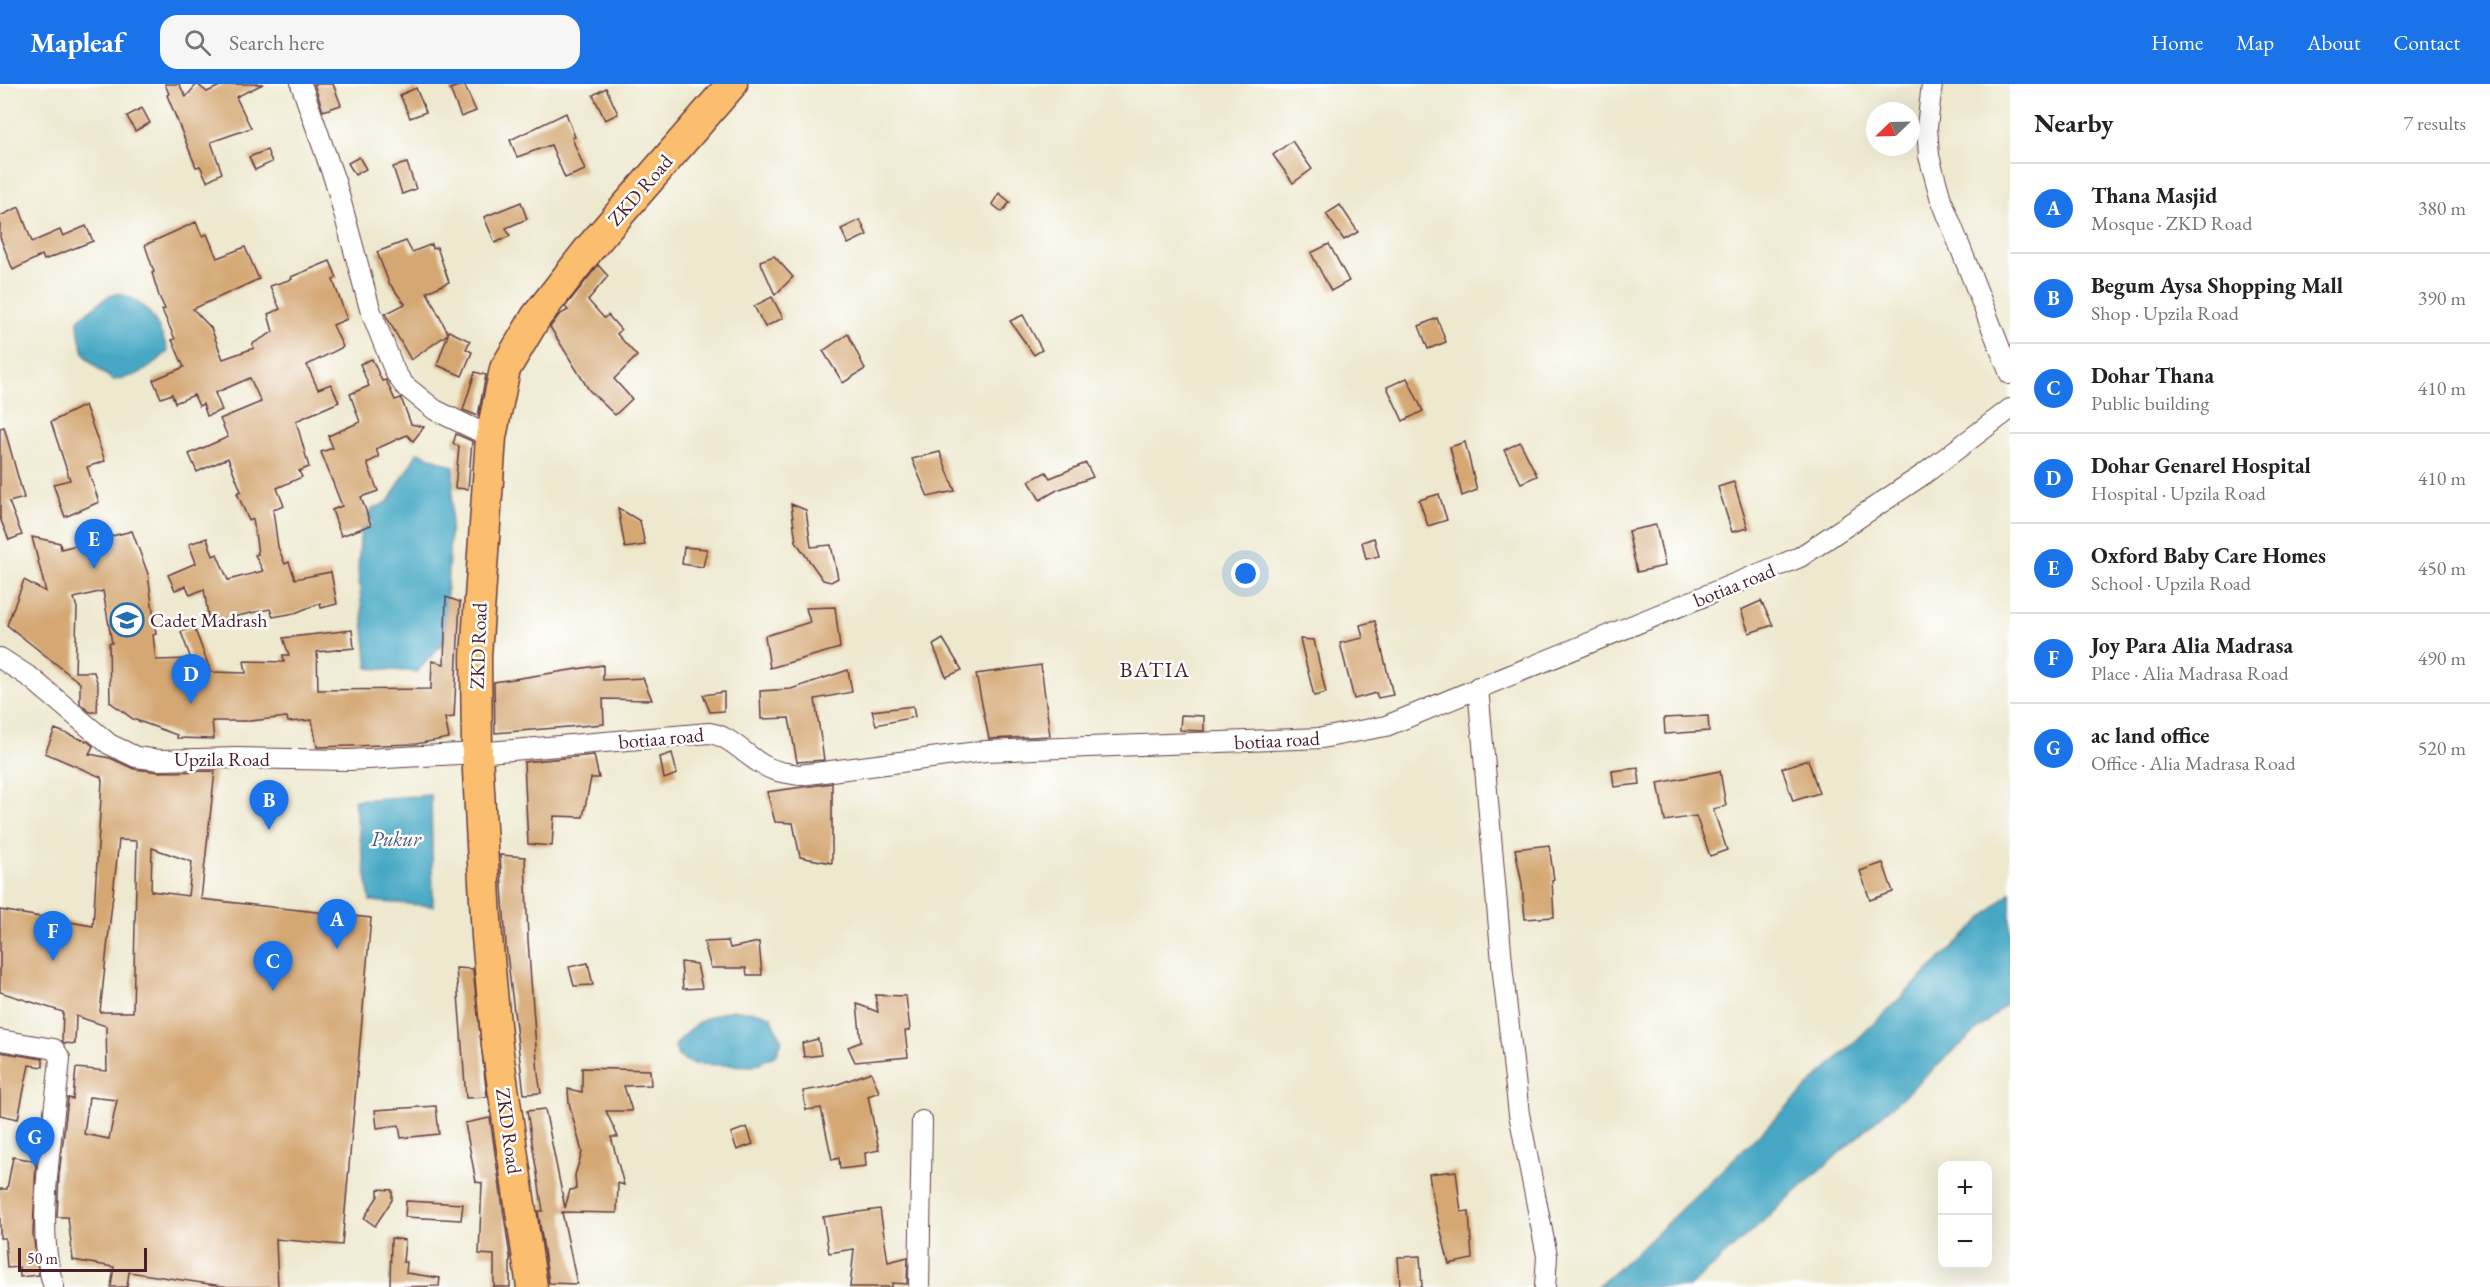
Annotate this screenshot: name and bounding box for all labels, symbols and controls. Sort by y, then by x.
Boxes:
search box [160,15,580,69]
text: Mapleaf [30,24,124,60]
icon: search [181,26,214,59]
text: Search here [229,28,324,57]
text: Home [2151,29,2203,56]
text: Map [2236,29,2274,56]
text: About [2307,29,2360,56]
text: Contact [2393,29,2460,56]
north arrow [1866,102,1920,156]
text: Nearby [2034,106,2114,140]
text: 7 results [2403,110,2466,136]
street label: ZKD Road [602,148,679,231]
text: Thana Masjid [2091,181,2217,210]
text: A [2046,195,2061,221]
text: 380 m [2418,195,2466,221]
text: Mosque · ZKD Road [2091,210,2252,236]
text: Begum Aysa Shopping Mall [2091,271,2343,300]
text: B [2047,285,2060,311]
text: 390 m [2418,285,2466,311]
text: Shop · Upzila Road [2091,300,2239,326]
text: Dohar Thana [2091,361,2214,390]
text: C [2046,375,2061,401]
text: 410 m [2418,375,2466,401]
text: Public building [2091,390,2209,416]
text: Dohar Genarel Hospital [2091,451,2311,480]
text: D [2046,465,2061,491]
text: 410 m [2418,465,2466,491]
text: Hospital · Upzila Road [2091,480,2266,506]
pin: E [74,520,113,569]
text: Oxford Baby Care Homes [2091,541,2326,570]
text: E [2048,555,2059,581]
text: 450 m [2418,555,2466,581]
street label: botiaa road [1689,557,1779,613]
your location [1231,559,1260,588]
text: School · Upzila Road [2091,570,2251,596]
street label: ZKD Road [463,601,493,690]
school or university icon: Cadet Madrash [109,602,145,638]
place label: Cadet Madrash [150,607,268,633]
text: Joy Para Alia Madrasa [2091,631,2293,660]
text: F [2048,645,2059,671]
text: 490 m [2418,645,2466,671]
pin: D [172,654,210,704]
district label: BATIA [1120,655,1191,684]
text: Place · Alia Madrasa Road [2091,660,2289,686]
street label: botiaa road [617,721,706,755]
text: ac land office [2091,721,2210,750]
street label: botiaa road [1234,725,1321,755]
text: G [2046,735,2061,761]
text: 520 m [2418,735,2466,761]
street label: Upzila Road [174,746,271,772]
text: Office · Alia Madrasa Road [2091,750,2296,776]
pin: B [250,780,288,830]
water label: Pukur [371,825,422,852]
pin: A [318,900,356,949]
pin: F [34,912,72,961]
pin: C [254,942,292,991]
street label: ZKD Road [490,1086,528,1177]
pin: G [15,1118,54,1167]
map controls [1938,1161,1992,1269]
button: + [1938,1161,1992,1215]
button: − [1938,1215,1992,1269]
scale bar [18,1245,147,1272]
text: 50 m [27,1248,58,1269]

